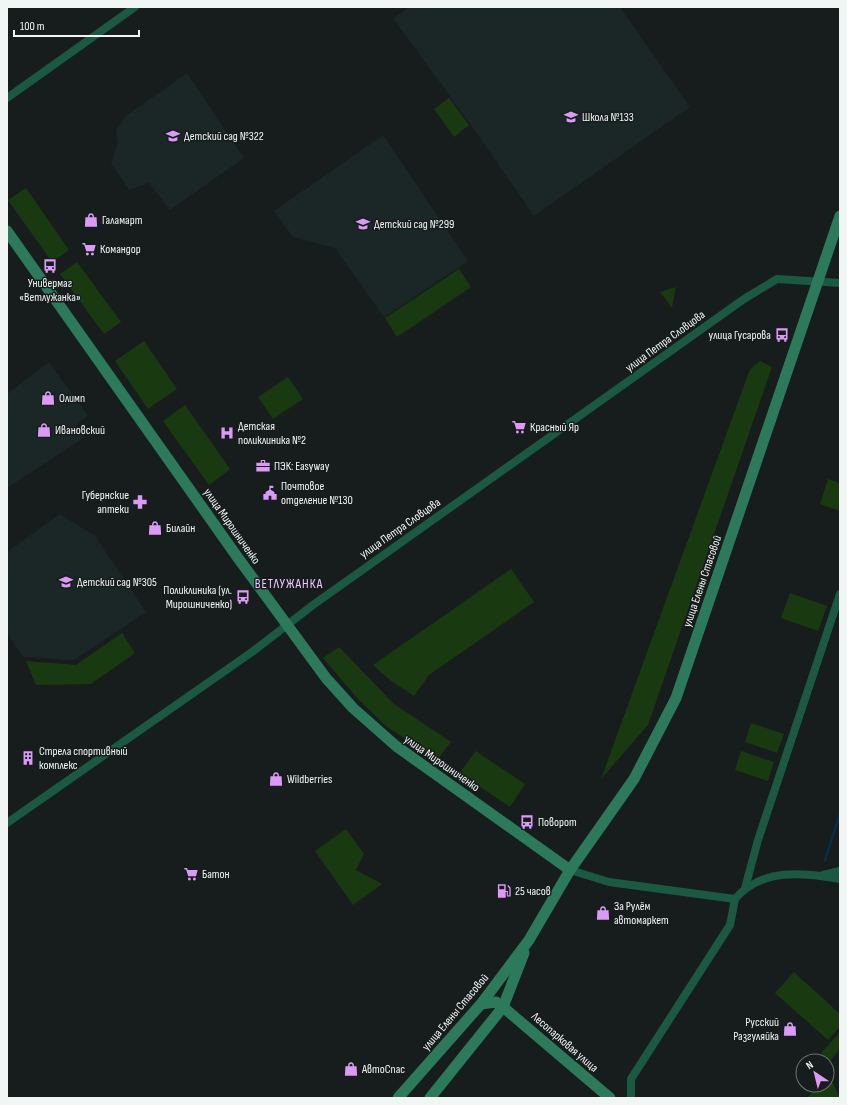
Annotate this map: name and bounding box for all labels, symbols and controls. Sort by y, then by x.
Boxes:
scale bar [14,12,139,38]
text: 100 m [20,19,45,34]
school or university icon: Школа №133 [563,109,579,125]
place label: Школа №133 [582,110,634,125]
school or university icon: Детский сад №322 [165,128,181,144]
place label: Детский сад №322 [184,129,264,144]
shop icon: Галамарт [83,212,99,228]
place label: Галамарт [102,213,143,228]
school or university icon: Детский сад №299 [355,216,371,232]
place label: Детский сад №299 [374,217,454,232]
supermarket icon: Командор [81,241,97,257]
place label: Командор [100,242,141,257]
bus stop icon: Универмаг «Ветлужанка» [42,258,58,274]
place label: Универмаг «Ветлужанка» [19,276,81,305]
street label: улица Петра Словцова [622,307,708,375]
bus stop icon: улица Гусарова [774,327,790,343]
place label: улица Гусарова [709,328,771,343]
shop icon: Олимп [40,390,56,406]
place label: Олимп [59,391,85,406]
place label: Детская поликлиника №2 [238,419,306,448]
supermarket icon: Красный Яр [511,419,527,435]
place label: Красный Яр [530,420,579,435]
shop icon: Ивановский [36,422,52,438]
place label: Ивановский [55,423,105,438]
hospital icon: Детская поликлиника №2 [219,425,235,441]
office icon: ПЭК: Easyway [255,458,271,474]
place label: ПЭК: Easyway [274,459,330,474]
place label: Почтовое отделение №130 [281,479,353,508]
street label: улица Мирошниченко [200,485,263,567]
public building icon: Почтовое отделение №130 [262,485,278,501]
place label: Губернские аптеки [82,488,129,517]
pharmacy icon: Губернские аптеки [132,494,148,510]
street label: улица Петра Словцова [357,495,444,562]
shop icon: Билайн [147,520,163,536]
place label: Билайн [166,521,195,536]
street label: улица Елены Стасовой [680,533,725,629]
school or university icon: Детский сад №305 [58,574,74,590]
place label: Детский сад №305 [77,575,157,590]
district label: ВЕТЛУЖАНКА [255,576,323,592]
place label: Поликлиника (ул. Мирошниченко) [163,583,232,612]
bus stop icon: Поликлиника (ул. Мирошниченко) [235,589,251,605]
street label: улица Мирошниченко [401,732,483,795]
place label: Стрела спортивный комплекс [39,744,128,773]
building icon: Стрела спортивный комплекс [20,750,36,766]
shop icon: Wildberries [268,771,284,787]
place label: Wildberries [287,772,332,787]
bus stop icon: Поворот [519,814,535,830]
place label: Поворот [538,815,577,830]
supermarket icon: Батон [183,866,199,882]
place label: Батон [202,867,230,882]
fuel station icon: 25 часов [496,883,512,899]
place label: 25 часов [515,884,551,899]
place label: За Рулём автомаркет [614,899,669,928]
shop icon: За Рулём автомаркет [595,905,611,921]
street label: улица Елены Стасовой [419,971,492,1054]
street label: Лесопарковая улица [527,1009,601,1076]
place label: Русский Разгуляйка [733,1015,779,1044]
shop icon: Русский Разгуляйка [782,1021,798,1037]
north arrow [795,1053,835,1093]
text: N [803,1058,816,1072]
shop icon: АвтоСпас [343,1061,359,1077]
place label: АвтоСпас [361,1062,405,1077]

